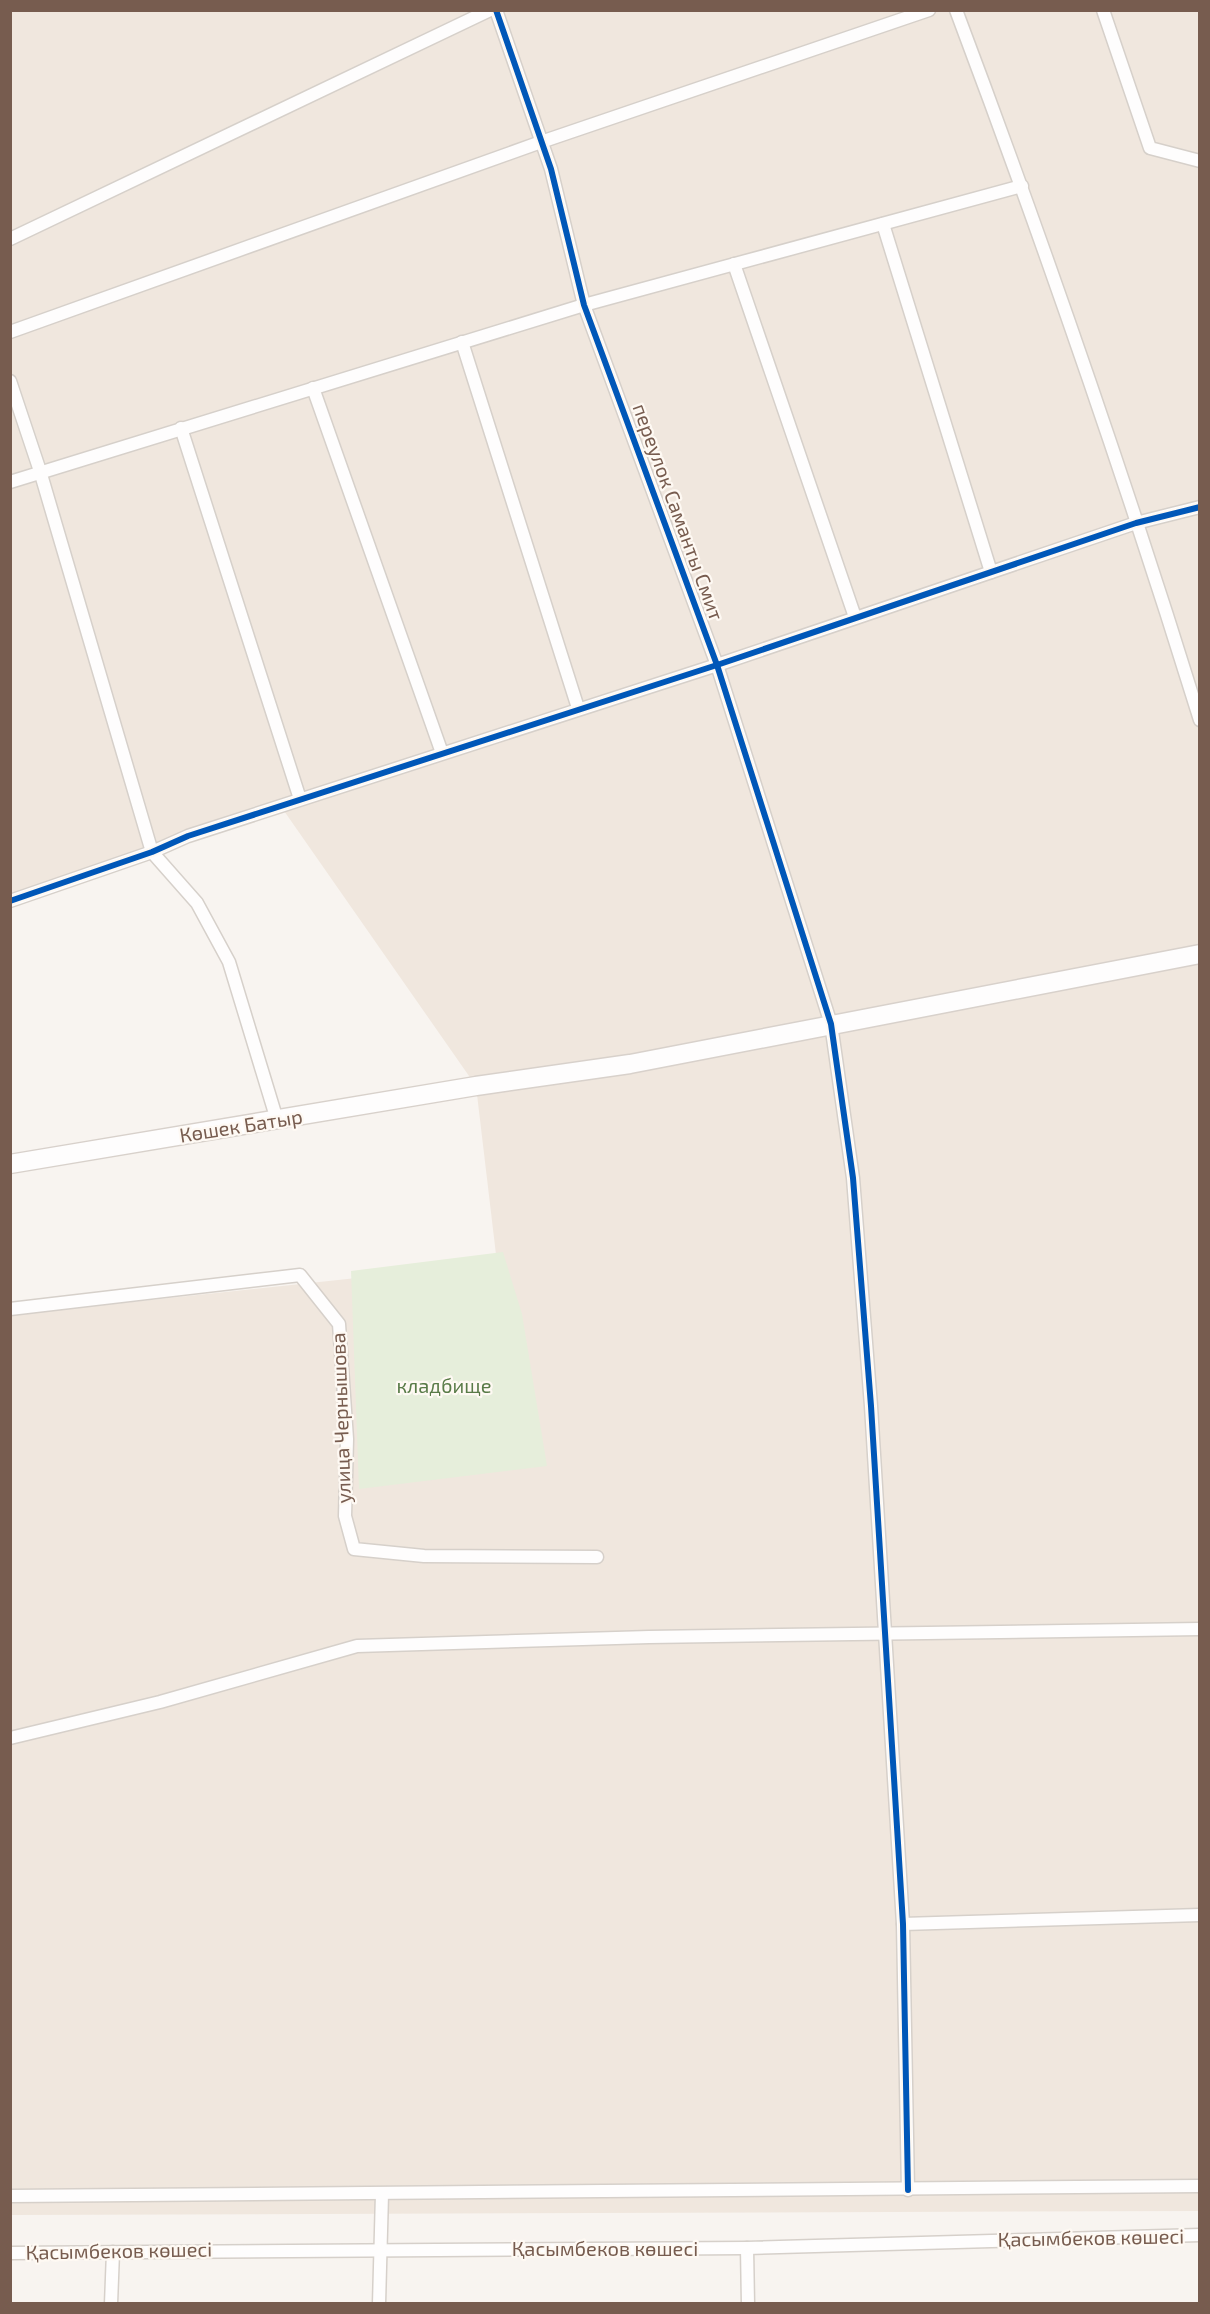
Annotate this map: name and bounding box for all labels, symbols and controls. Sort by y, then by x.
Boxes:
street label: переулок Саманты Смит [628,400,729,624]
street label: Көшек Батыр [178,1103,304,1147]
street label: улица Чернышова [325,1332,356,1504]
park label: кладбище [396,1373,492,1397]
street label: Қасымбеков көшесі [998,2223,1184,2251]
street label: Қасымбеков көшесі [26,2236,212,2264]
street label: Қасымбеков көшесі [512,2236,698,2260]

